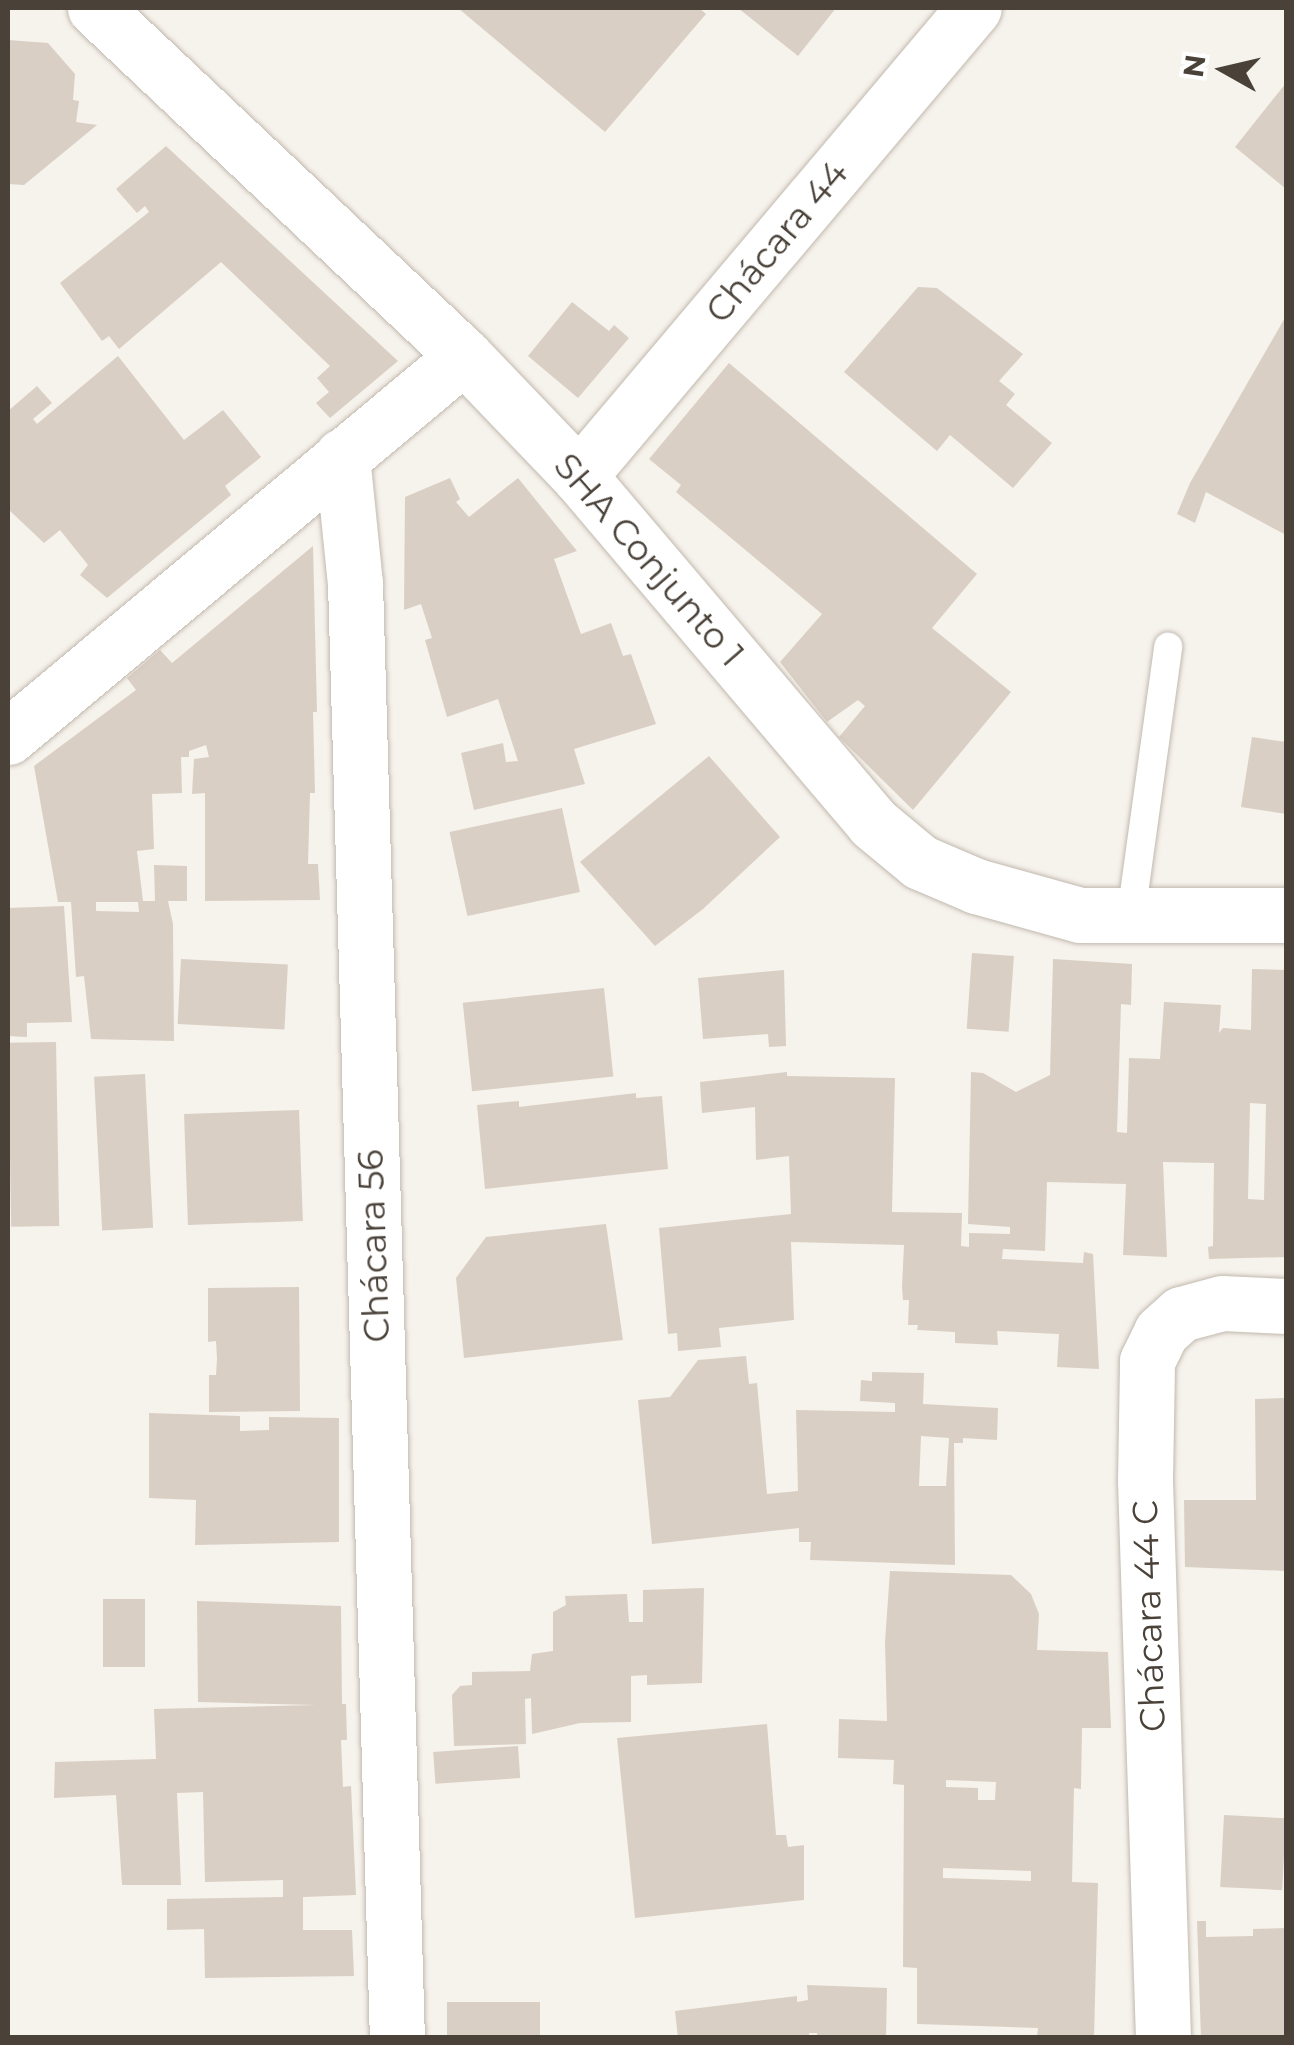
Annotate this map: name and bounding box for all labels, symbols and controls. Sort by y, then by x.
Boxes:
north arrow [1174,20,1274,120]
text: N [1176,52,1213,79]
street label: Chácara 44 [697,153,857,331]
street label: SHA Conjunto 1 [545,445,753,675]
street label: Chácara 56 [350,1149,398,1343]
street label: Chácara 44 C [1124,1499,1174,1733]

